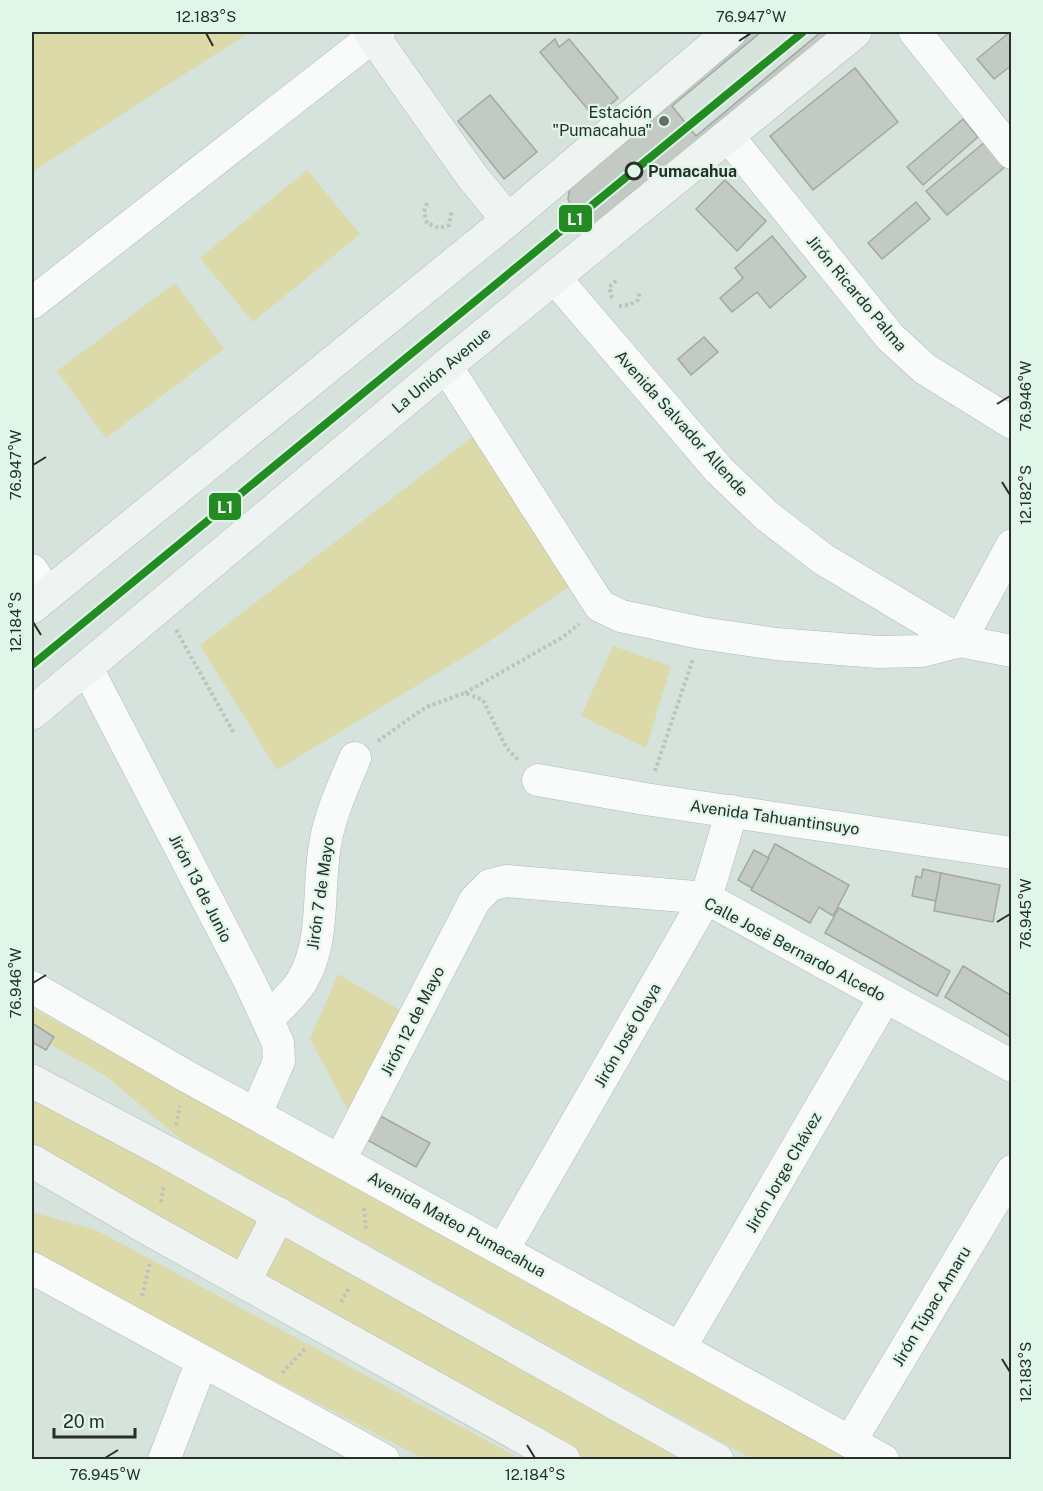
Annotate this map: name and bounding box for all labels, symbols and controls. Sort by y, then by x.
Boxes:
text: 12.183°S [176,8,236,25]
text: 76.947°W [716,8,786,25]
place label: Estación "Pumacahua" [552,103,652,140]
marker: Estación "Pumacahua" [657,114,671,128]
marker: Pumacahua [625,162,643,180]
place label: Pumacahua [648,162,737,181]
line badge: L1 [558,204,593,233]
text: L1 [567,210,583,229]
street label: Jirón Ricardo Palma [803,231,911,355]
street label: La Unión Avenue [388,323,495,417]
street label: Avenida Salvador Allende [611,347,752,500]
text: 76.946°W [1017,361,1034,431]
text: 76.947°W [7,430,24,500]
text: 12.182°S [1017,465,1034,525]
line badge: L1 [208,492,242,521]
text: L1 [217,498,233,517]
text: 12.184°S [7,592,24,652]
street label: Avenida Tahuantinsuyo [689,796,861,839]
street label: Jirón 13 de Junio [165,831,236,946]
street label: Jirón 7 de Mayo [303,835,338,951]
text: 76.945°W [1017,879,1034,949]
street label: Calle Josë Bernardo Alcedo [701,894,889,1005]
text: 76.946°W [7,948,24,1018]
street label: Jirón 12 de Mayo [377,963,448,1079]
street label: Jirón José Olaya [590,980,665,1091]
street label: Jirón Jorge Chávez [741,1108,826,1236]
street label: Avenida Mateo Pumacahua [365,1168,549,1281]
street label: Jirón Túpac Amaru [888,1243,975,1370]
text: 12.183°S [1017,1342,1034,1402]
scale bar [54,1401,135,1439]
text: 20 m [63,1411,105,1432]
text: 76.945°W [70,1466,140,1483]
text: 12.184°S [505,1466,565,1483]

